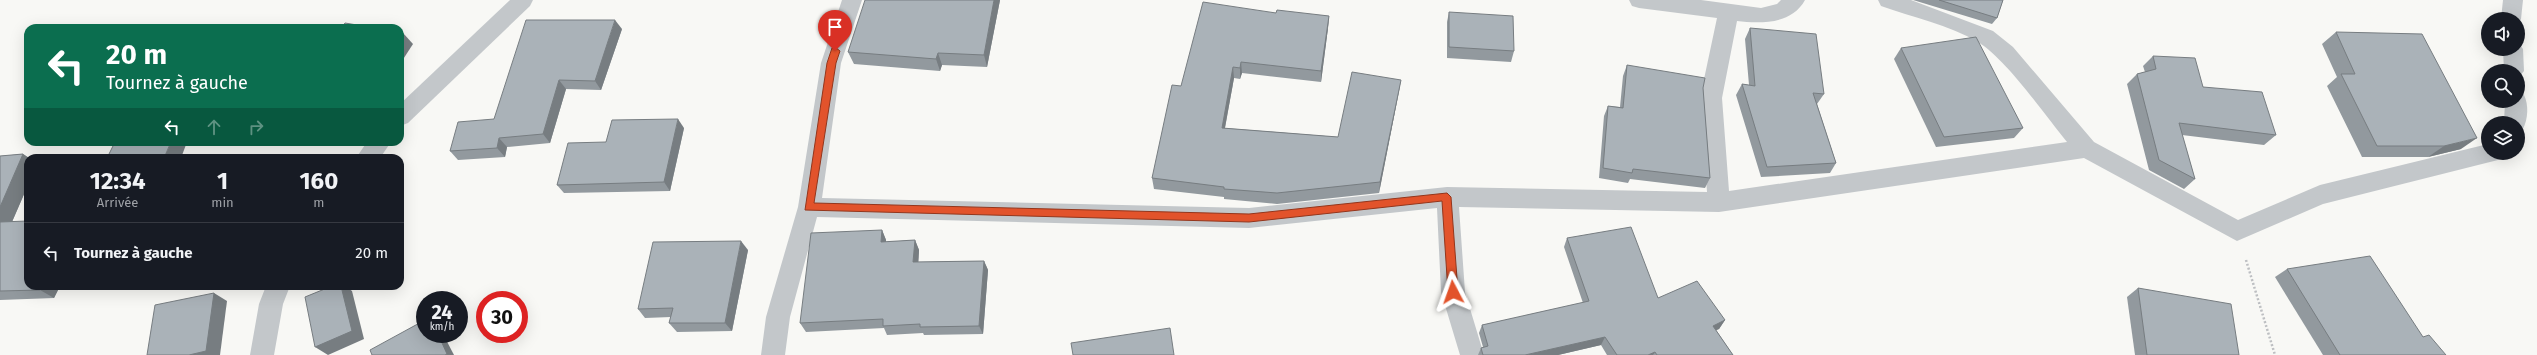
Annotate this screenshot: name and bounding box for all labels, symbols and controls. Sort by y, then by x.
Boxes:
pin [818,10,852,51]
map controls [2481,12,2525,160]
button: sound [2481,12,2525,56]
icon: arrive [824,16,846,38]
text: 20 m [106,38,167,71]
icon: left [40,40,92,92]
button: search [2481,64,2525,108]
text: Tournez à gauche [106,72,248,94]
icon: left [161,116,183,138]
icon: ahead [203,116,225,138]
icon: right [245,116,267,138]
button: layers [2481,116,2525,160]
text: 12:34 [90,167,145,195]
text: 1 [217,167,228,195]
text: 160 [299,167,338,195]
text: Arrivée [97,195,138,210]
text: min [211,195,234,210]
text: m [313,195,324,210]
icon: left [40,242,62,264]
text: Tournez à gauche [74,244,193,262]
text: 20 m [355,244,388,262]
position arrow [1432,271,1474,313]
speed limit sign: 30 [476,291,528,343]
text: 24 [431,300,453,324]
text: km/h [430,321,454,333]

